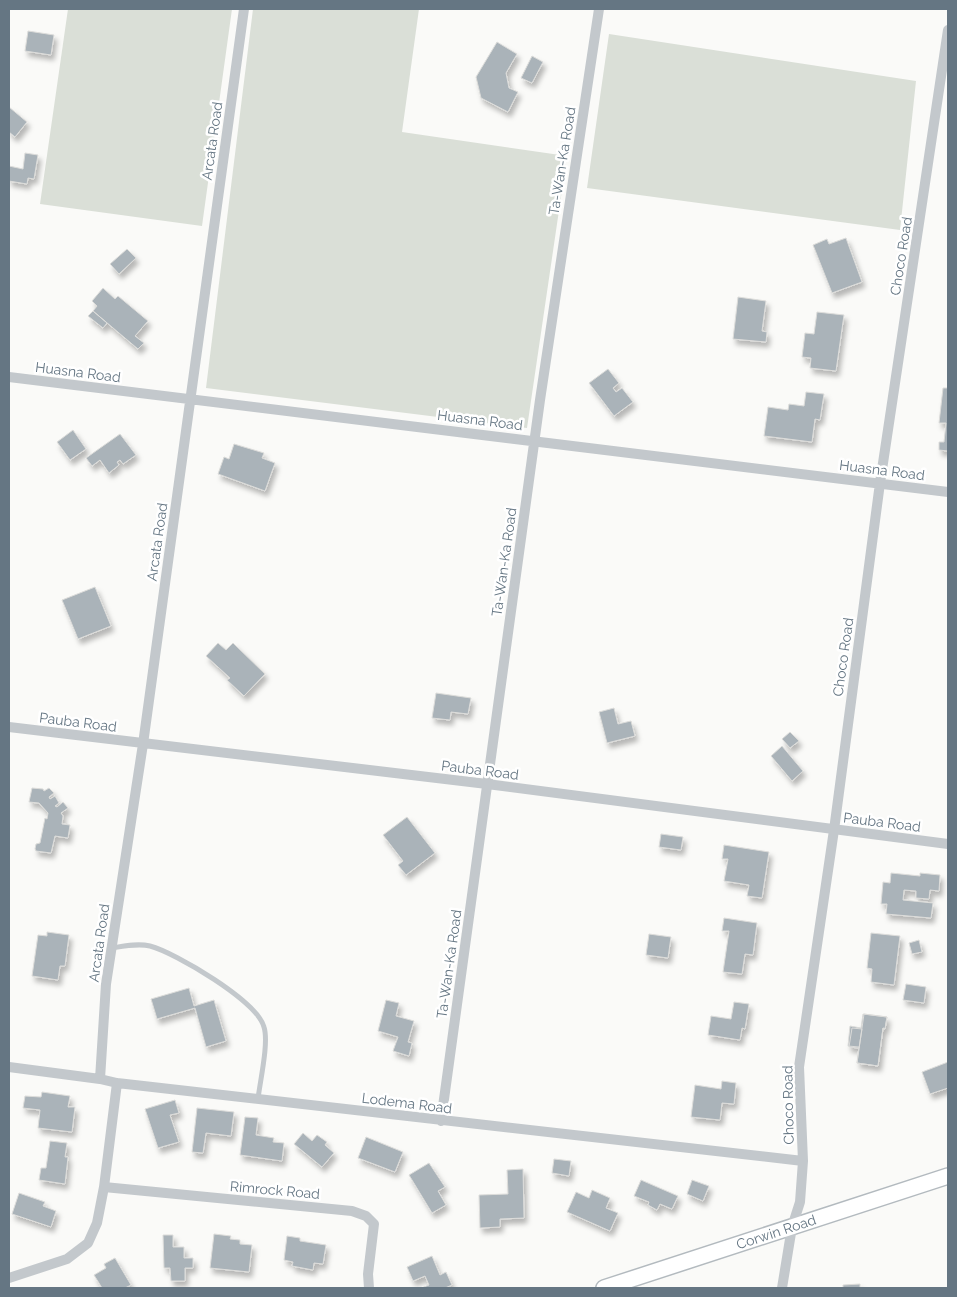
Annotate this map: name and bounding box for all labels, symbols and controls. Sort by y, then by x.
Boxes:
street label: Arcata Road [199,101,225,181]
street label: Ta-Wan-Ka Road [546,106,578,216]
street label: Choco Road [887,216,915,296]
street label: Huasna Road [34,359,122,385]
street label: Huasna Road [436,407,524,433]
street label: Huasna Road [838,457,926,483]
street label: Arcata Road [144,502,170,582]
street label: Ta-Wan-Ka Road [488,507,520,617]
street label: Choco Road [830,617,856,697]
street label: Pauba Road [38,709,118,735]
street label: Pauba Road [440,757,520,783]
street label: Pauba Road [842,809,922,835]
street label: Arcata Road [86,903,112,983]
street label: Ta-Wan-Ka Road [433,909,465,1019]
street label: Choco Road [779,1065,797,1145]
street label: Lodema Road [361,1090,453,1116]
street label: Rimrock Road [229,1178,321,1202]
street label: Corwin Road [734,1212,818,1252]

